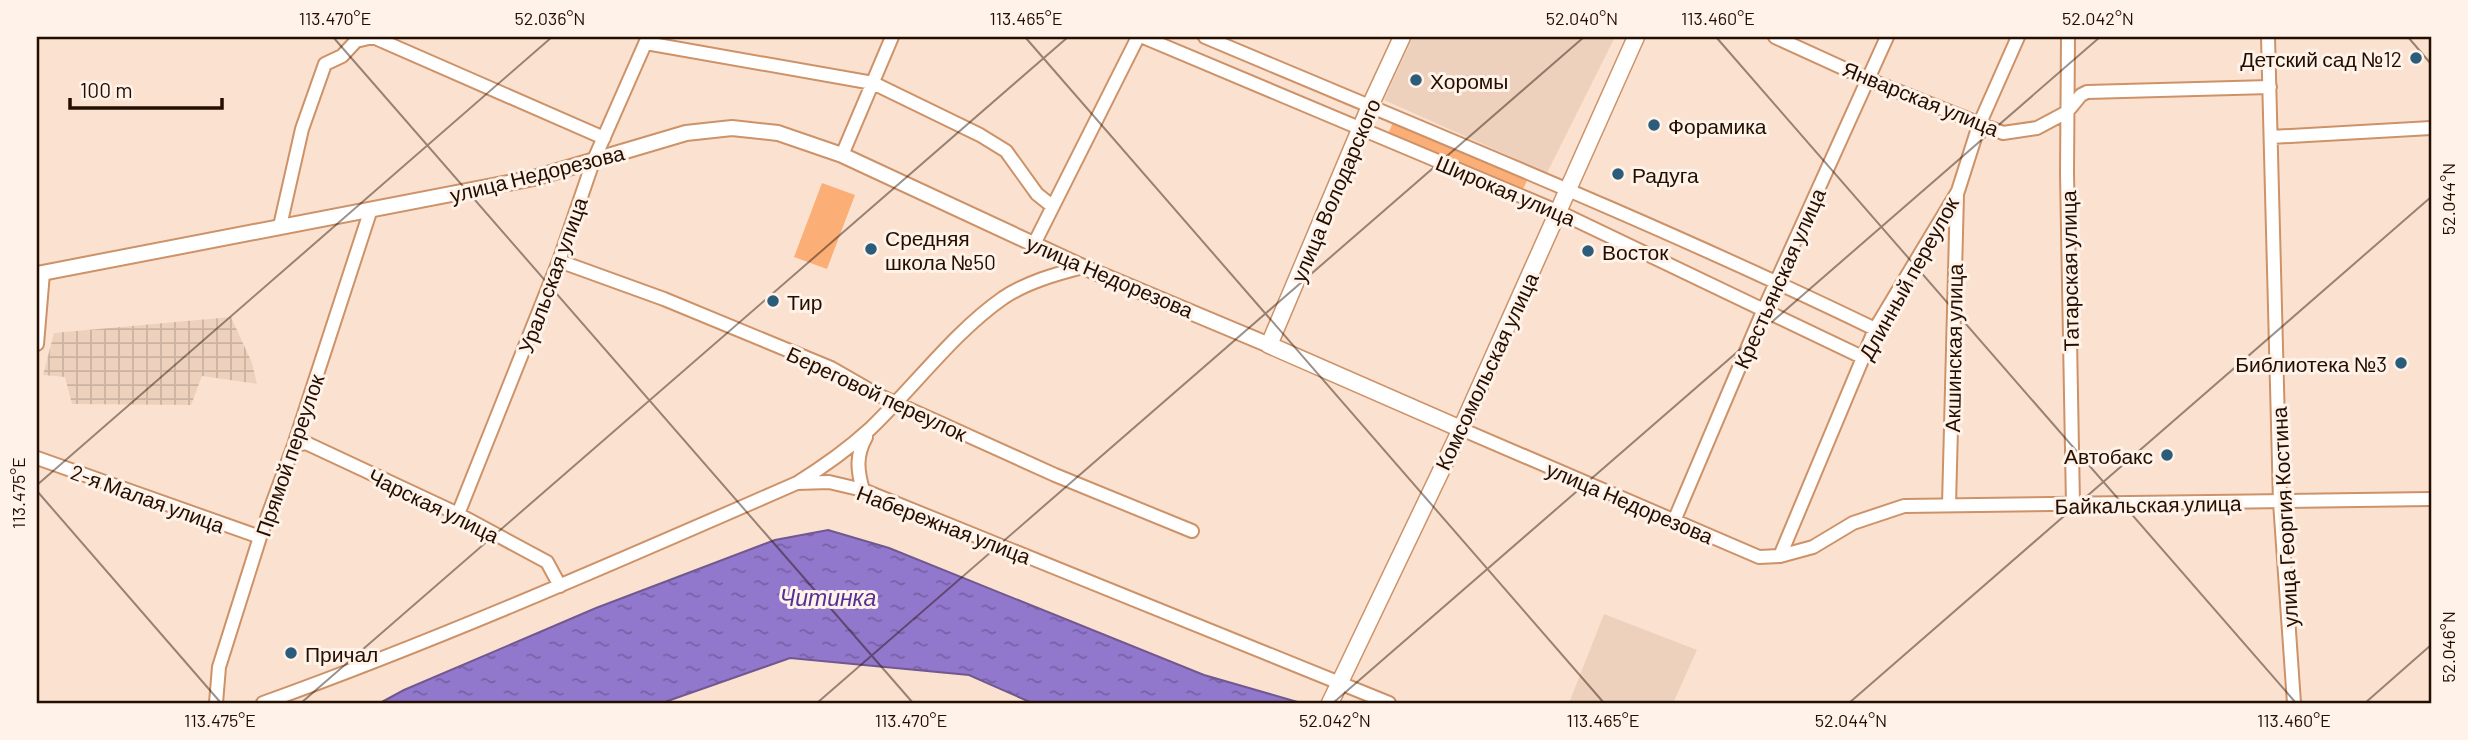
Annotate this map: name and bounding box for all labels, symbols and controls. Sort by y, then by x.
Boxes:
text: 113.470°E [299,7,371,29]
text: 52.036°N [514,7,586,29]
text: 113.465°E [989,7,1063,29]
text: 52.040°N [1546,7,1618,29]
text: 113.460°E [1681,7,1755,29]
text: 52.042°N [2062,7,2134,29]
place label: Детский сад №12 [2240,46,2402,71]
marker: Детский сад №12 [2408,50,2424,66]
street label: Январская улица [1839,55,2003,141]
scale bar [70,66,222,110]
place label: Хоромы [1430,68,1508,93]
marker: Хоромы [1408,72,1424,88]
text: 100 m [80,77,133,102]
street label: улица Володарского [1285,94,1385,286]
place label: Форамика [1668,113,1767,138]
marker: Форамика [1646,117,1662,133]
street label: улица Недорезова [447,139,627,207]
street label: Широкая улица [1433,149,1580,231]
place label: Радуга [1632,162,1699,187]
text: 52.044°N [2437,163,2459,235]
marker: Радуга [1610,166,1626,182]
street label: Крестьянская улица [1728,184,1830,372]
street label: Татарская улица [2055,190,2083,352]
street label: Длинный переулок [1853,192,1963,364]
street label: Уральская улица [512,193,592,356]
place label: Средняя школа №50 [885,225,996,274]
street label: улица Недорезова [1023,230,1197,323]
place label: Восток [1602,239,1669,264]
marker: Средняя школа №50 [863,241,879,257]
marker: Восток [1580,243,1596,259]
street label: Акшинская улица [1939,263,1967,432]
street label: Комсомольская улица [1429,268,1543,474]
place label: Тир [787,289,822,314]
marker: Тир [765,293,781,309]
street label: Береговой переулок [783,340,972,446]
place label: Библиотека №3 [2235,351,2387,376]
marker: Библиотека №3 [2393,355,2409,371]
street label: Прямой переулок [250,370,329,539]
street label: улица Георгия Костина [2266,406,2302,628]
place label: Автобакс [2064,443,2153,468]
marker: Автобакс [2159,447,2175,463]
street label: улица Недорезова [1543,456,1717,549]
text: 113.475°E [7,457,29,529]
street label: 2-я Малая улица [68,459,229,538]
street label: Чарская улица [364,463,504,548]
street label: Набережная улица [854,479,1035,569]
street label: Байкальская улица [2054,490,2242,518]
water label: Читинка [780,583,876,611]
text: 52.046°N [2437,611,2459,683]
place label: Причал [305,641,378,666]
marker: Причал [283,645,299,661]
text: 113.475°E [184,709,256,731]
text: 113.470°E [875,709,947,731]
text: 52.042°N [1299,709,1371,731]
text: 113.465°E [1566,709,1640,731]
text: 52.044°N [1815,709,1887,731]
text: 113.460°E [2257,709,2331,731]

